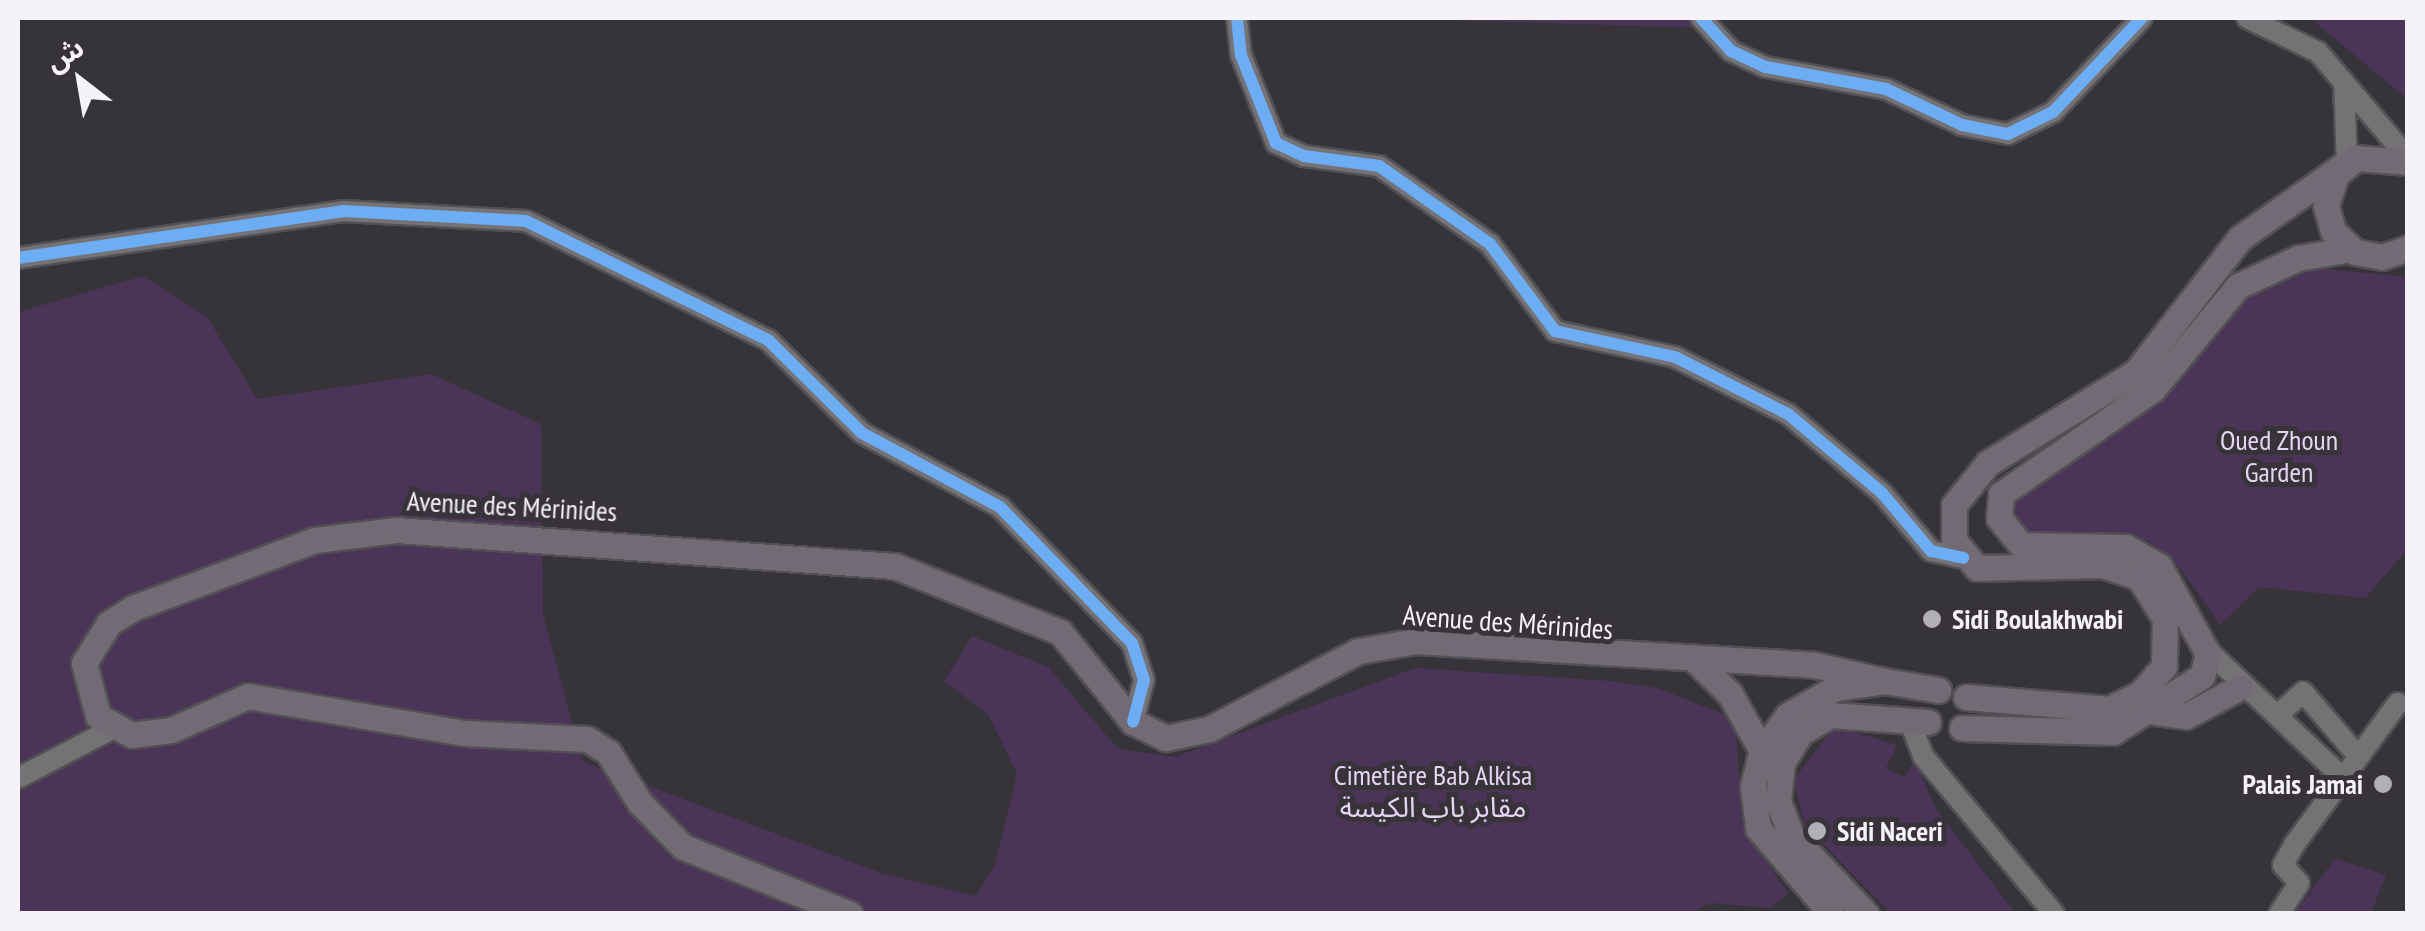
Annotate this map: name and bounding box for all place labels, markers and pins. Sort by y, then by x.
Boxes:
place label: Sidi Boulakhwabi [1952,602,2123,636]
marker: Sidi Boulakhwabi [1921,608,1943,630]
place label: Palais Jamai [2242,767,2363,801]
marker: Palais Jamai [2372,773,2394,795]
place label: Sidi Naceri [1837,814,1943,848]
marker: Sidi Naceri [1806,820,1828,842]

